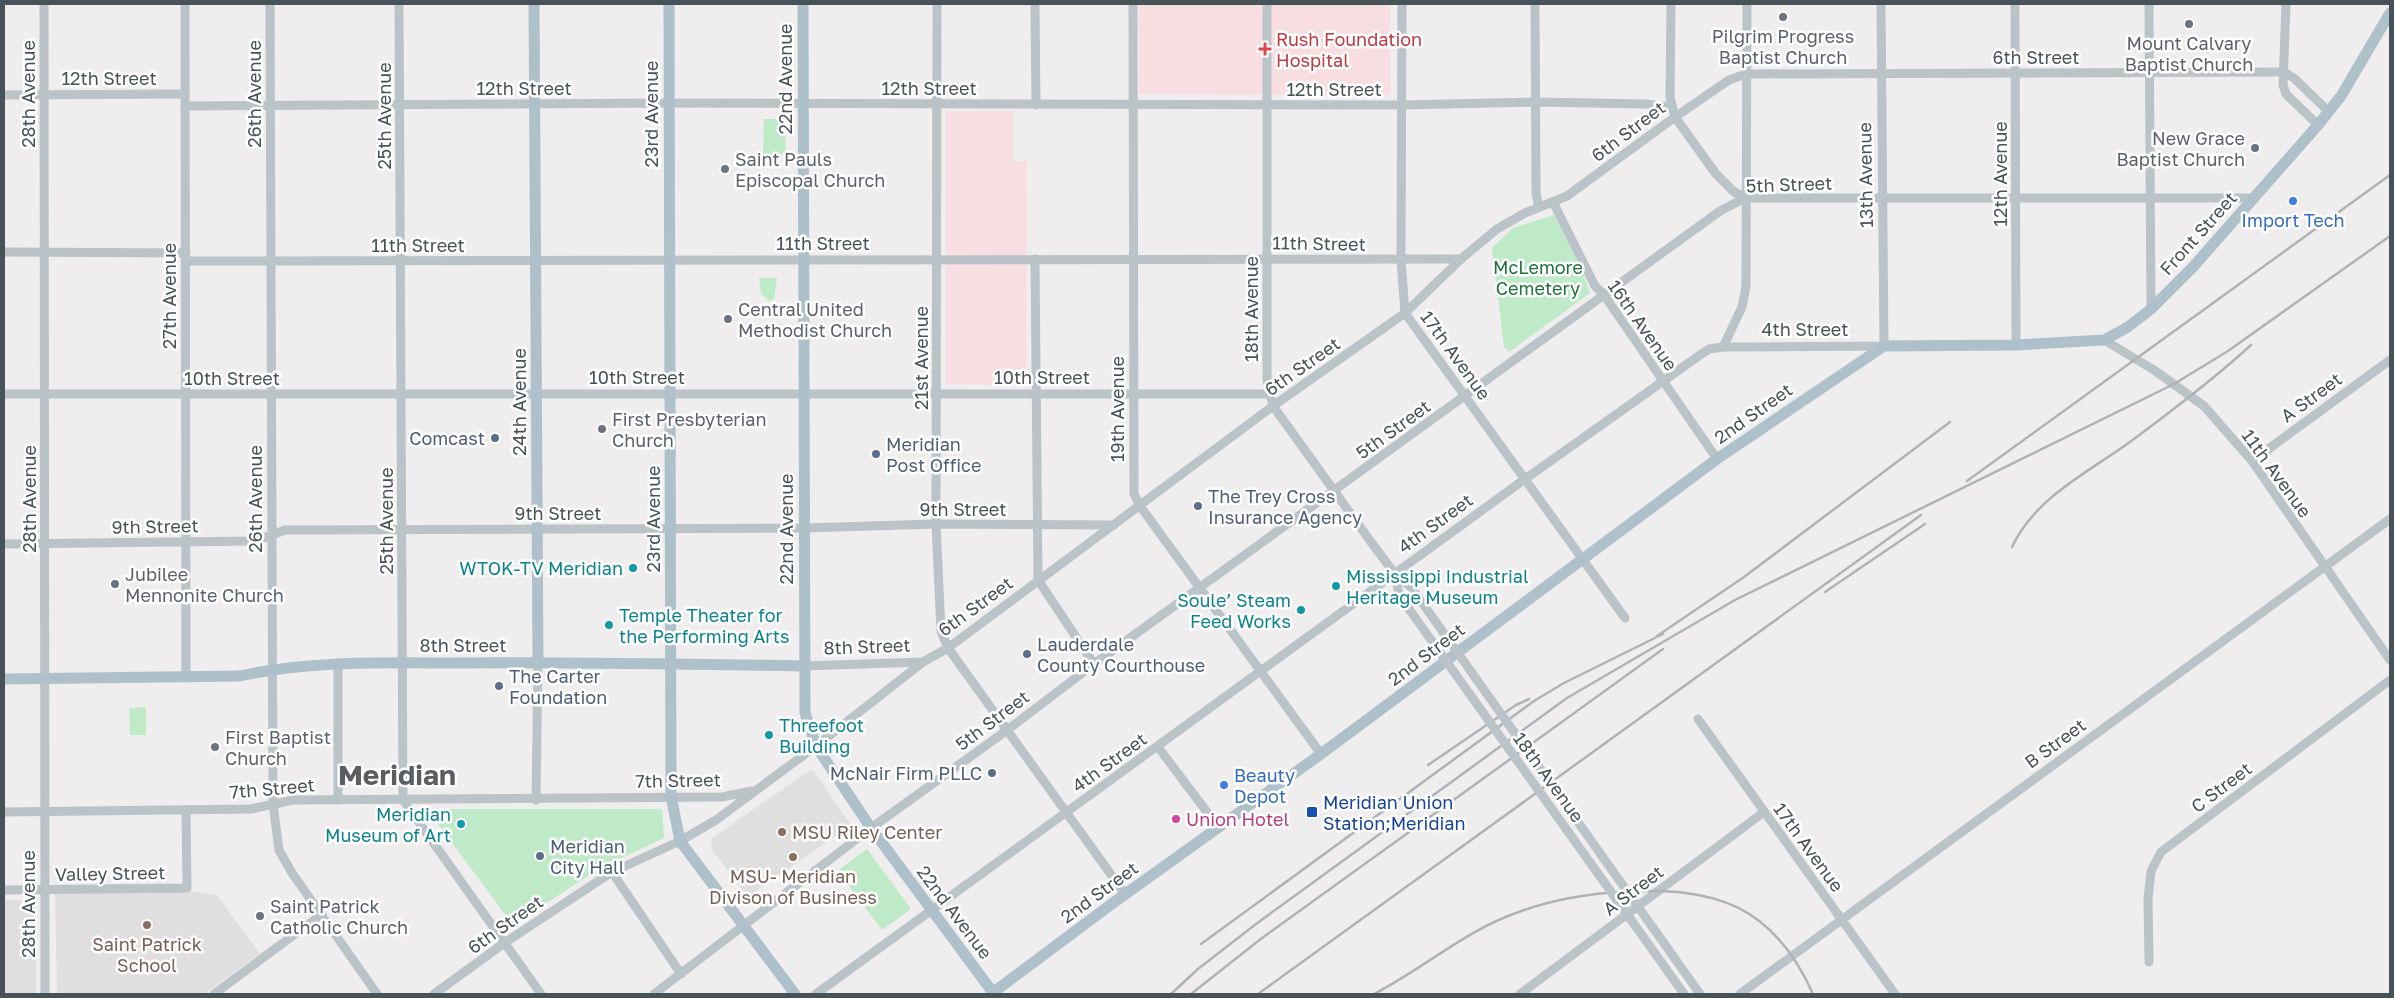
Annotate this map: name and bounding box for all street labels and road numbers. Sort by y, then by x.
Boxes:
street label: 22nd Avenue [774,23,796,135]
street label: 28th Avenue [17,40,39,148]
street label: 26th Avenue [243,40,265,148]
street label: 6th Street [1993,46,2079,68]
street label: 23rd Avenue [640,61,662,167]
street label: 25th Avenue [373,62,395,170]
street label: 12th Street [61,67,157,89]
street label: 12th Street [476,77,572,99]
street label: 12th Street [881,77,977,99]
street label: 12th Street [1286,78,1382,100]
street label: 6th Street [1587,96,1669,166]
street label: 12th Avenue [1989,121,2011,227]
street label: 13th Avenue [1853,122,1877,228]
street label: 5th Street [1745,171,1833,197]
street label: Front Street [2155,187,2241,279]
street label: 11th Street [1272,231,1366,255]
street label: 11th Street [776,232,870,254]
street label: 11th Street [371,234,465,256]
street label: 27th Avenue [158,243,180,349]
street label: 18th Avenue [1240,256,1262,362]
street label: 16th Avenue [1604,275,1682,375]
street label: 21st Avenue [910,306,932,410]
street label: 17th Avenue [1416,306,1496,404]
street label: 4th Street [1761,318,1849,340]
street label: 6th Street [1260,332,1344,400]
street label: 24th Avenue [508,348,530,456]
street label: 19th Avenue [1106,356,1128,462]
street label: 10th Street [589,366,685,388]
street label: 10th Street [994,366,1090,388]
street label: 10th Street [184,367,280,389]
street label: A Street [2276,368,2346,426]
street label: 2nd Street [1710,378,1796,448]
street label: 5th Street [1352,395,1434,463]
street label: 11th Avenue [2238,425,2316,521]
street label: 28th Avenue [18,445,40,553]
street label: 26th Avenue [244,445,266,553]
street label: 23rd Avenue [642,466,664,572]
street label: 25th Avenue [375,467,397,575]
street label: 22nd Avenue [775,473,797,585]
street label: 4th Street [1393,489,1477,557]
street label: 9th Street [920,498,1006,520]
street label: 9th Street [515,502,601,524]
street label: 9th Street [111,514,199,538]
street label: 6th Street [933,572,1017,640]
street label: 2nd Street [1383,618,1469,690]
street label: 8th Street [823,633,911,659]
street label: 8th Street [419,634,507,656]
street label: 5th Street [951,685,1033,755]
street label: B Street [2020,714,2090,772]
street label: 4th Street [1067,728,1151,796]
street label: 18th Avenue [1509,728,1589,826]
street label: C Street [2186,757,2256,817]
street label: 7th Street [635,768,721,792]
street label: 7th Street [228,773,316,803]
street label: 17th Avenue [1769,798,1849,896]
street label: 28th Avenue [17,850,39,958]
street label: 2nd Street [1056,857,1142,927]
street label: A Street [1598,860,1668,920]
street label: Valley Street [55,861,165,885]
street label: 22nd Avenue [913,861,997,963]
street label: 6th Street [463,890,547,958]

